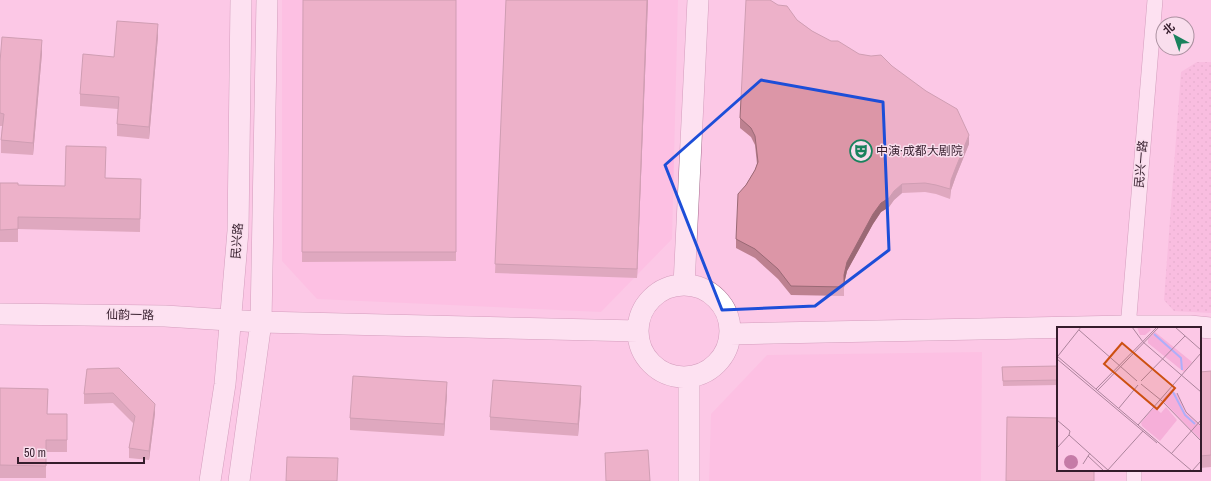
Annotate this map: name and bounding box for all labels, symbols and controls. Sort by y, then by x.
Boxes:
north arrow [1155,16,1195,56]
text: 北 [1160,19,1177,37]
theatre icon: 中演·成都大剧院 [848,138,874,164]
street label: 民兴一路 [1131,139,1151,189]
place label: 中演·成都大剧院 [876,143,963,159]
street label: 民兴路 [228,222,246,260]
street label: 仙韵一路 [106,307,154,323]
inset map [1057,327,1201,471]
scale bar [18,439,144,465]
text: 50 m [24,445,46,461]

